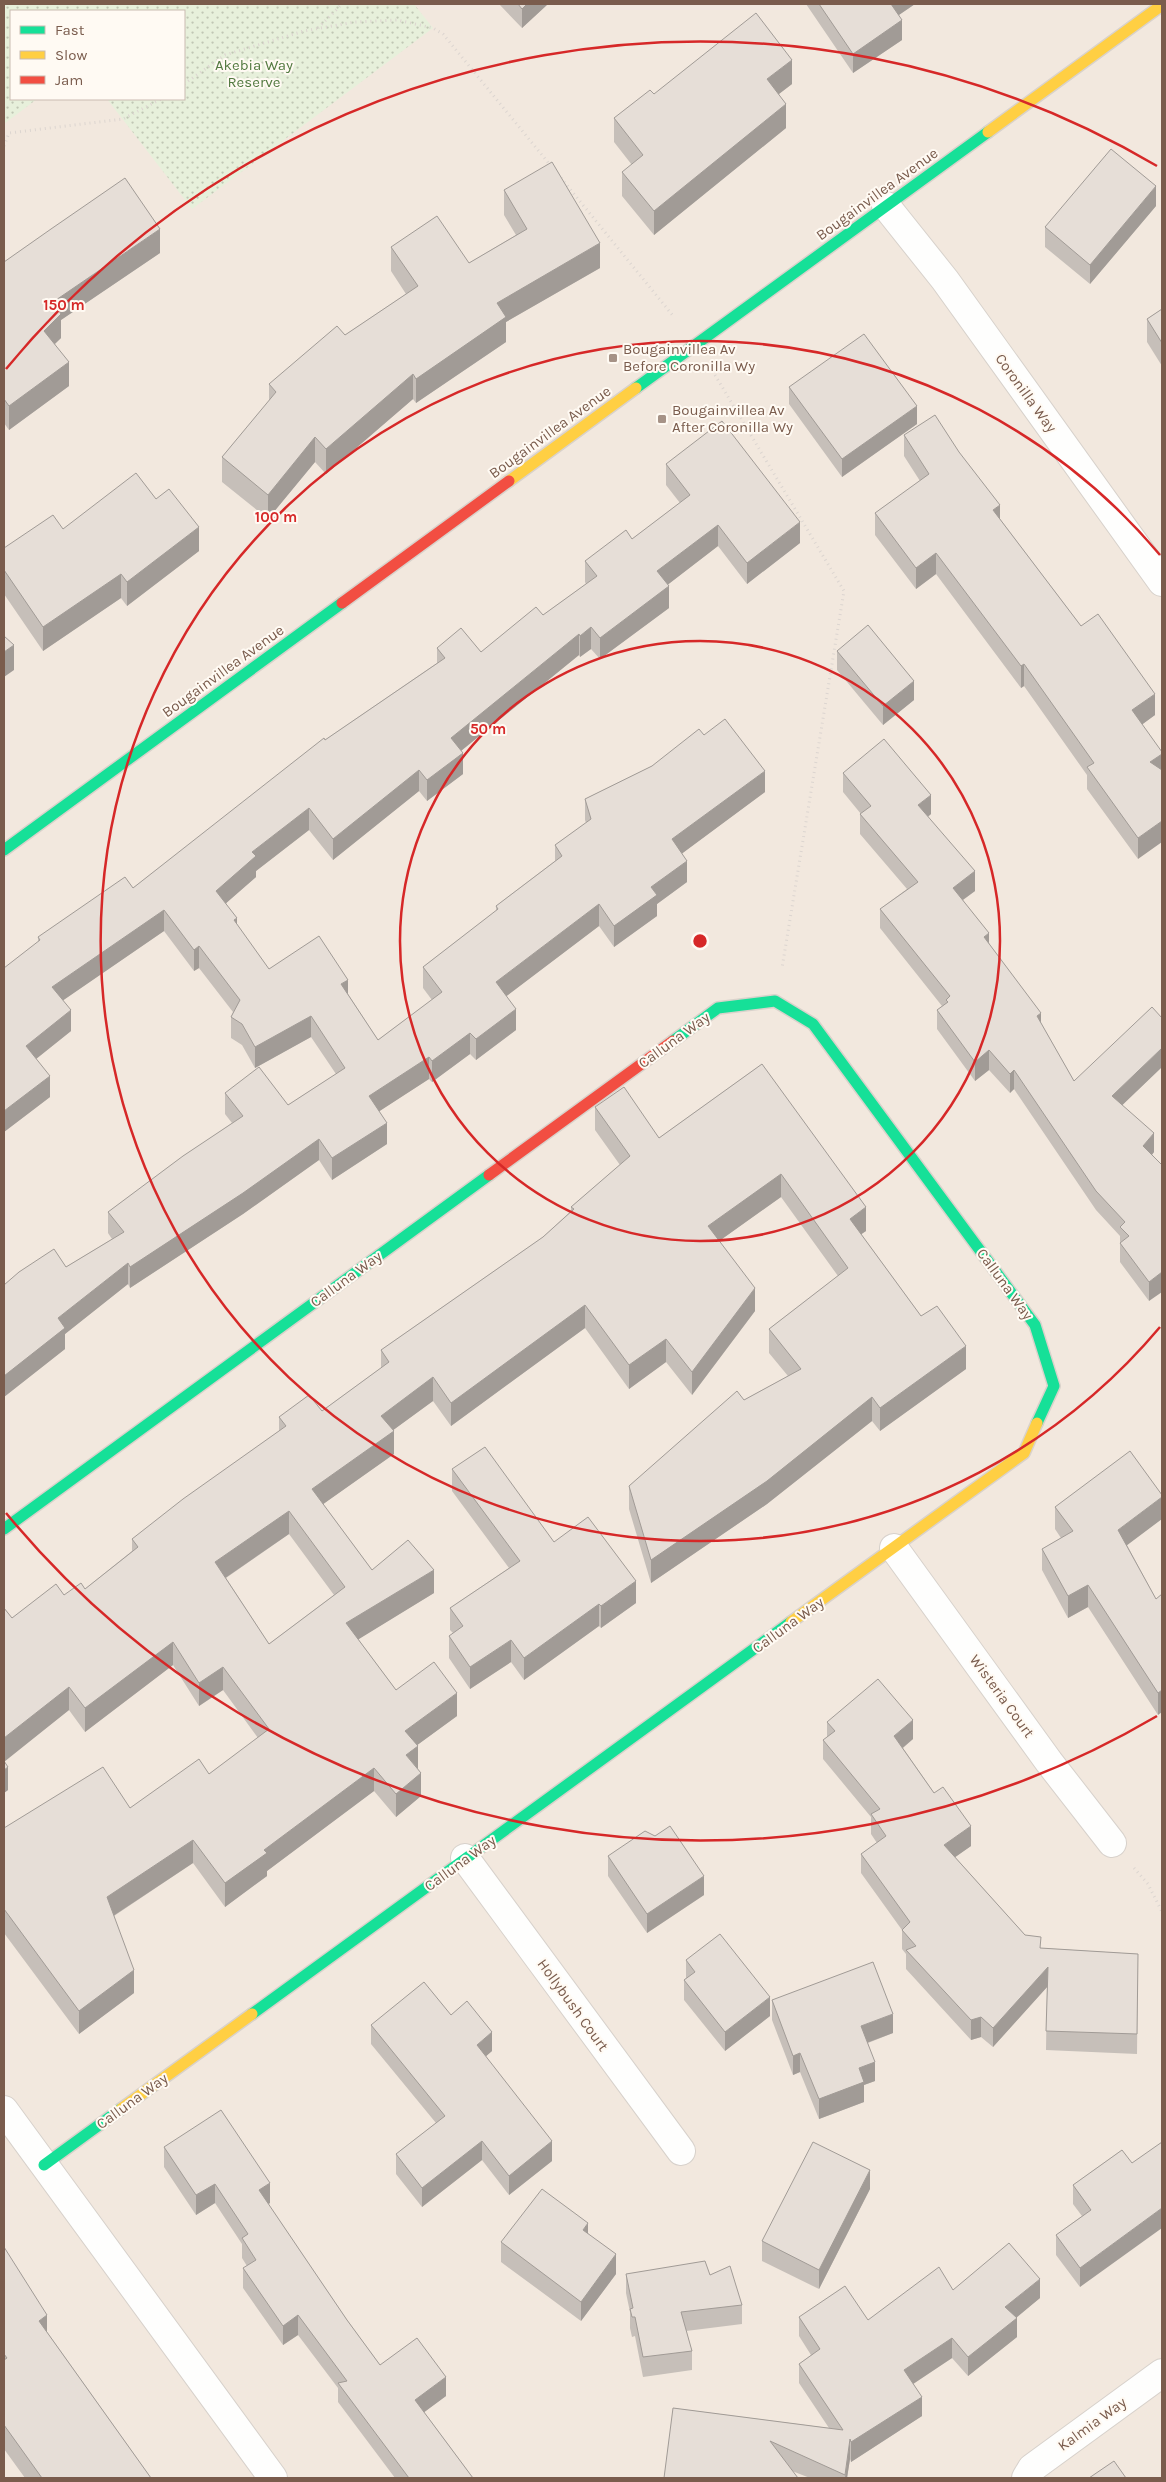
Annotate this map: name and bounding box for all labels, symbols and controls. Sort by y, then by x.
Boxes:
legend [10,10,185,100]
text: Fast [55,21,85,39]
text: Slow [55,46,87,64]
park label: Akebia Way Reserve [215,56,293,91]
text: Jam [55,71,83,89]
street label: Bougainvillea Avenue [813,144,941,244]
text: 150 m [43,296,85,314]
place label: Bougainvillea Av Before Coronilla Wy [623,340,755,375]
street label: Coronilla Way [991,350,1061,436]
marker: Bougainvillea Av Before Coronilla Wy [607,352,619,364]
street label: Bougainvillea Avenue [486,382,614,482]
place label: Bougainvillea Av After Coronilla Wy [672,401,793,436]
marker: Bougainvillea Av After Coronilla Wy [656,413,668,425]
text: 100 m [255,508,297,526]
street label: Bougainvillea Avenue [159,621,287,721]
text: 50 m [470,720,506,738]
centre of rings [691,932,709,950]
street label: Calluna Way [635,1008,713,1072]
street label: Calluna Way [973,1245,1037,1323]
street label: Calluna Way [307,1247,385,1311]
street label: Calluna Way [749,1593,827,1657]
street label: Wisteria Court [966,1651,1038,1741]
street label: Calluna Way [421,1831,499,1895]
street label: Hollybush Court [534,1955,613,2055]
street label: Calluna Way [93,2069,171,2133]
street label: Kalmia Way [1054,2393,1130,2455]

